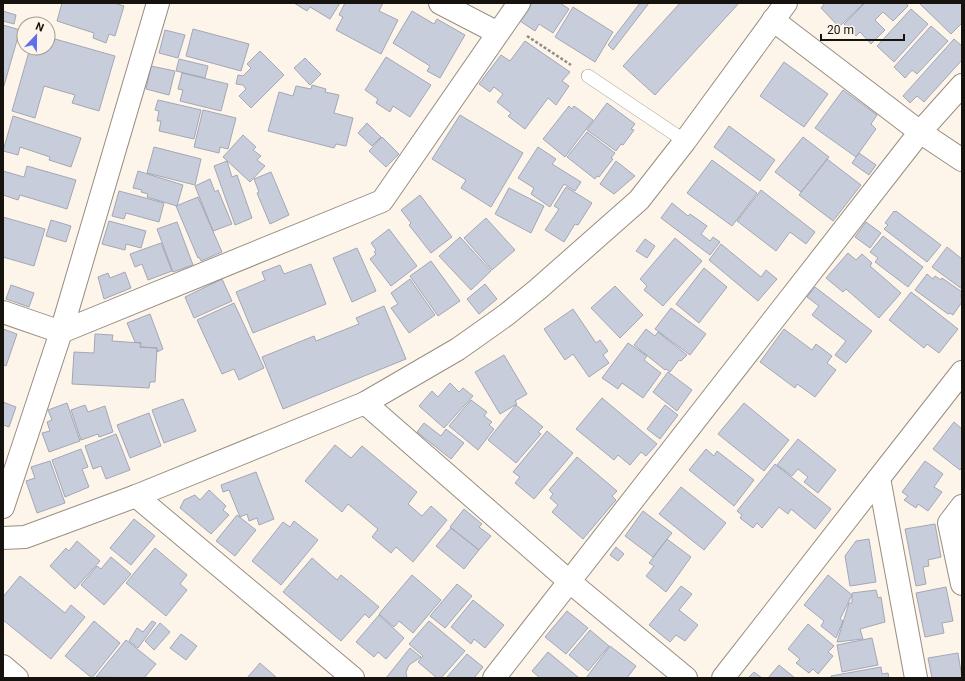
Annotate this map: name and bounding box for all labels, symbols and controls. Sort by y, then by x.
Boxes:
north arrow [16,16,56,56]
scale bar [821,16,904,42]
text: N [34,20,46,35]
text: 20 m [827,23,854,37]

